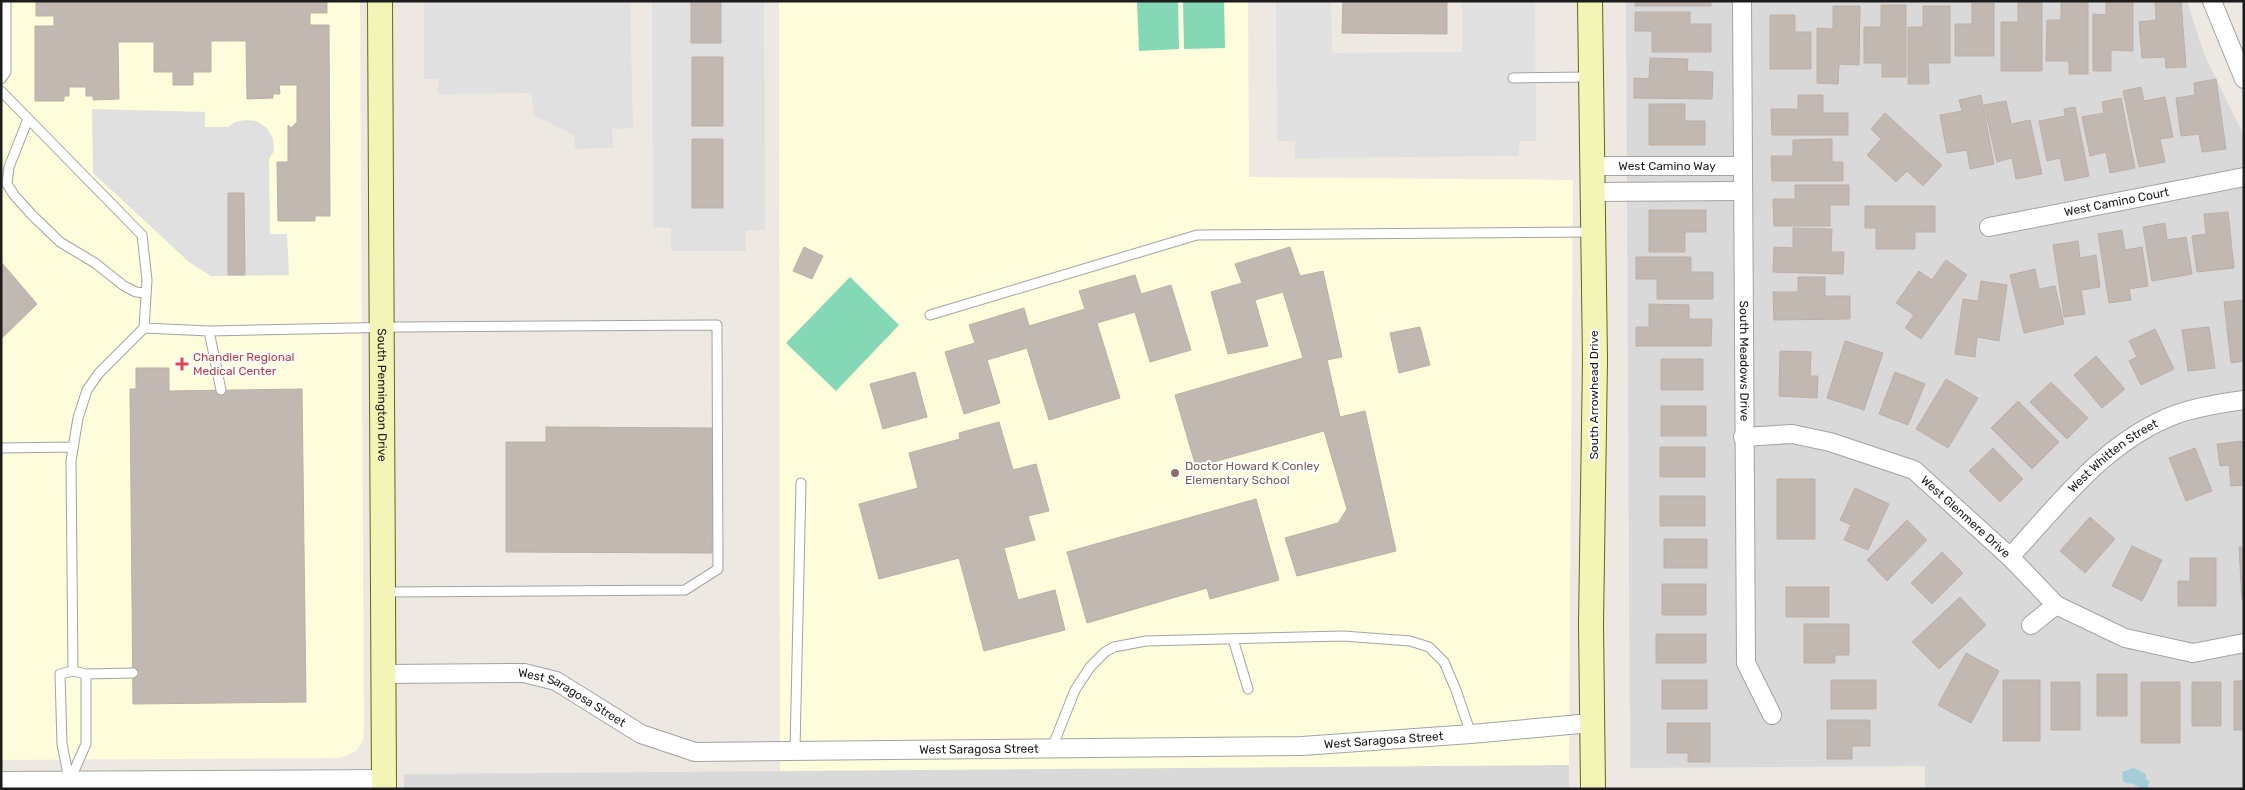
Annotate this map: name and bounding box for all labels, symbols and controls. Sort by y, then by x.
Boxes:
street label: West Camino Way [1618,159,1716,173]
street label: West Camino Court [2063,185,2171,219]
street label: South Meadows Drive [1737,301,1752,422]
street label: South Pennington Drive [375,328,389,462]
street label: South Arrowhead Drive [1587,330,1601,460]
place label: Chandler Regional Medical Center [193,350,295,378]
marker: Chandler Regional Medical Center [175,357,189,371]
street label: West Whitten Street [2065,416,2160,495]
place label: Doctor Howard K Conley Elementary School [1185,459,1320,487]
marker: Doctor Howard K Conley Elementary School [1169,467,1181,479]
street label: West Glenmere Drive [1918,473,2013,561]
street label: West Saragosa Street [518,666,629,730]
street label: West Saragosa Street [1324,729,1444,751]
street label: West Saragosa Street [919,742,1039,757]

